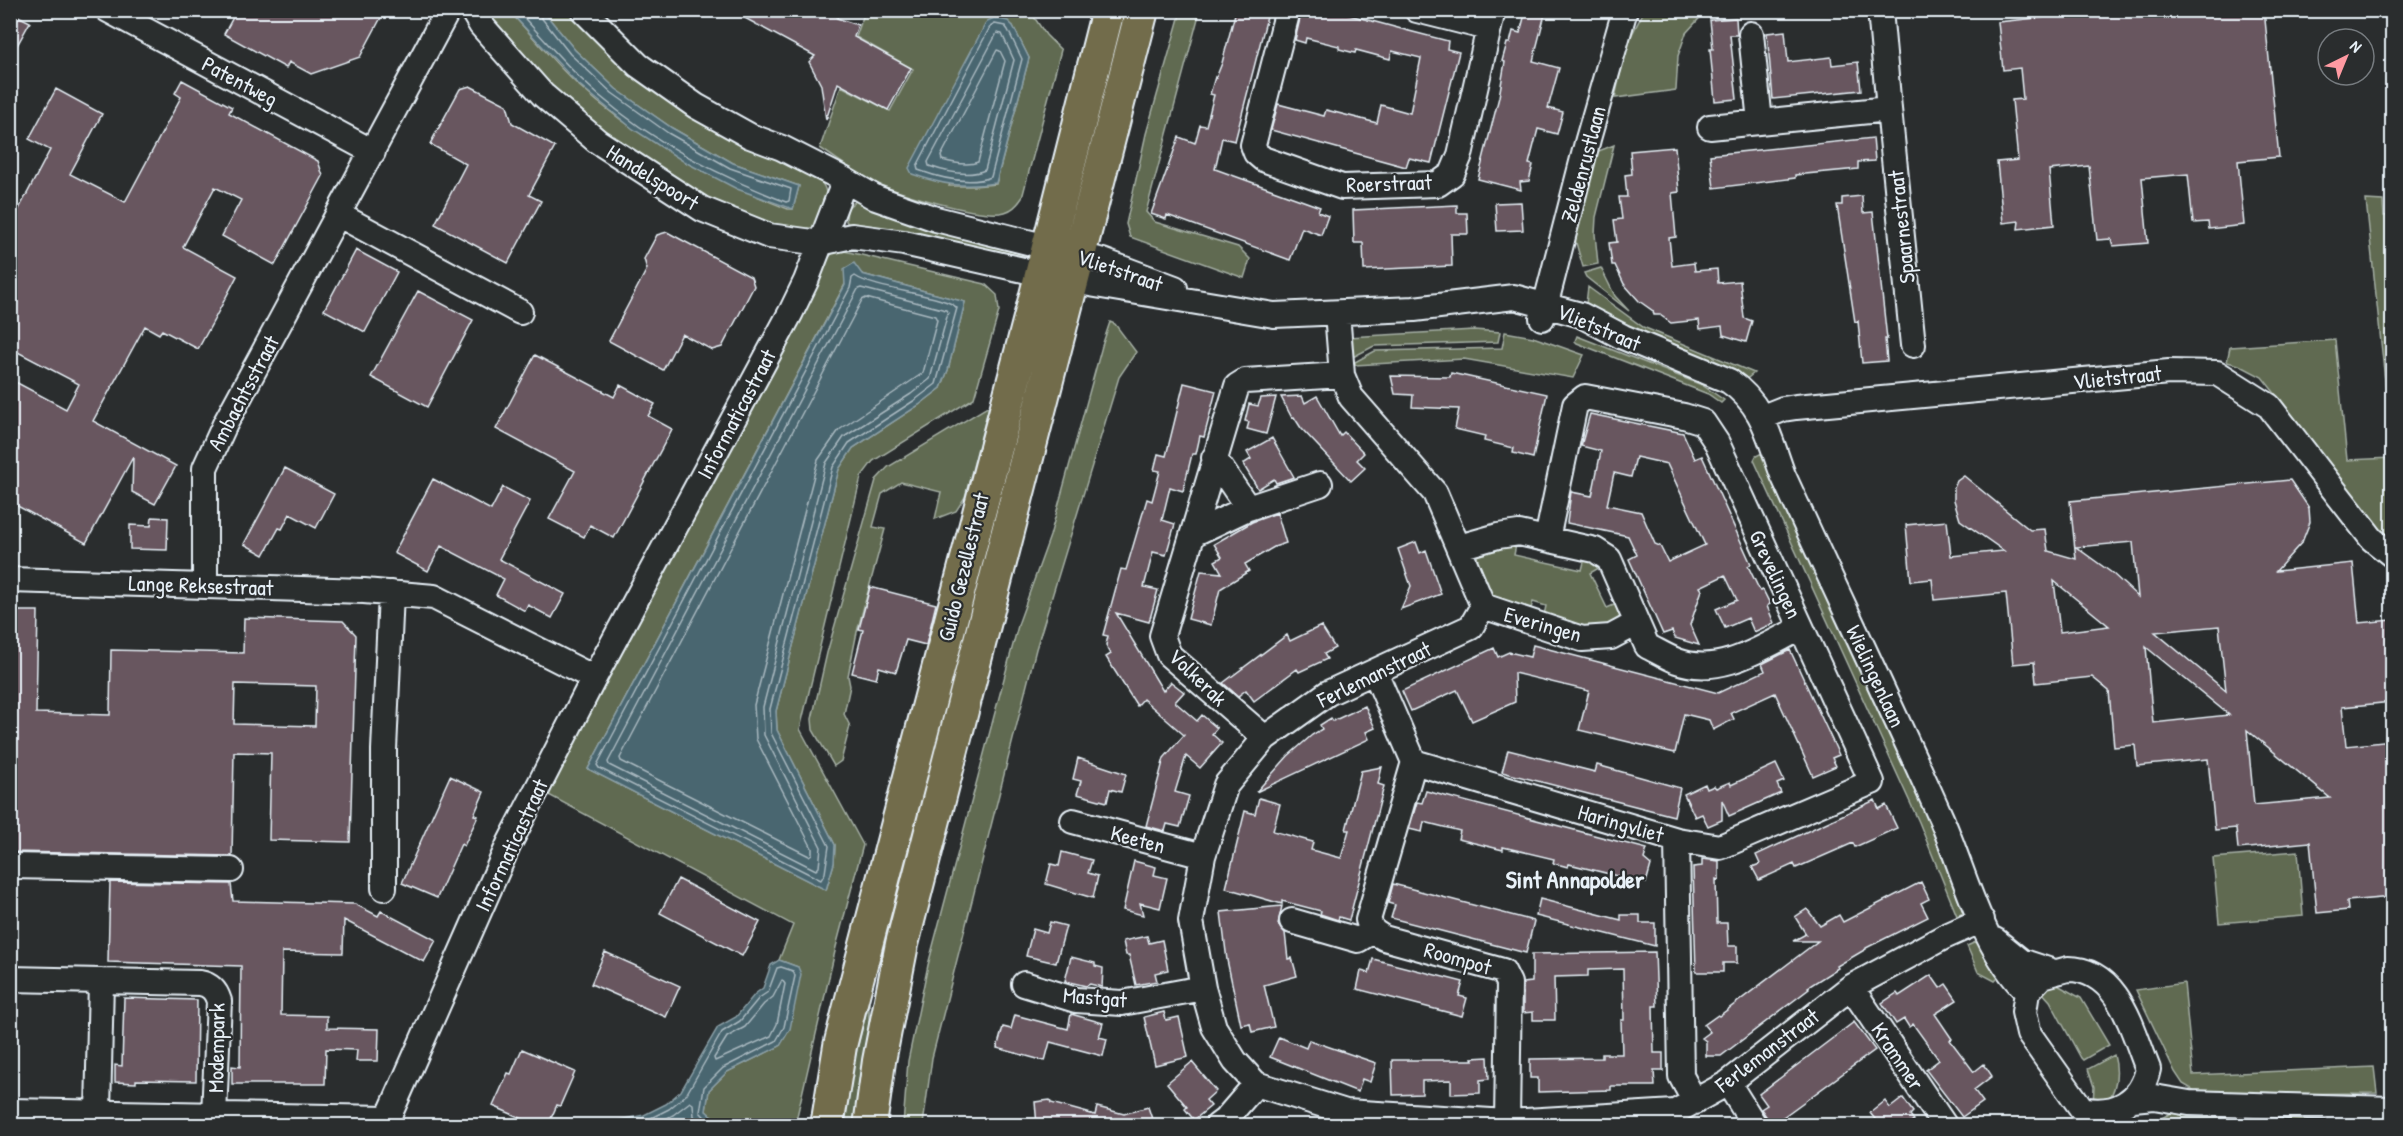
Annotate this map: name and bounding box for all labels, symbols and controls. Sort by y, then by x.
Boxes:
north arrow [2316,27,2376,87]
text: N [2346,35,2367,57]
street label: Patentweg [197,49,283,113]
street label: Zeldenrustlaan [1553,102,1613,226]
street label: Handelspoort [601,137,705,217]
street label: Roerstraat [1346,167,1433,199]
street label: Spaarnestraat [1880,169,1922,285]
street label: Vlietstraat [1073,241,1167,299]
street label: Vlietstraat [1552,296,1646,358]
street label: Ambachtsstraat [200,330,286,456]
street label: Informaticastraat [689,343,783,484]
street label: Vlietstraat [2071,357,2163,397]
street label: Guido Gezellestraat [930,489,996,644]
street label: Grevelingen [1742,525,1810,623]
street label: Lange Reksestraat [128,567,274,603]
street label: Everingen [1501,599,1585,649]
street label: Wielingenlaan [1839,620,1913,732]
street label: Ferlemanstraat [1311,633,1436,715]
street label: Volkerak [1162,641,1234,713]
street label: Informaticastraat [467,774,555,916]
street label: Haringvliet [1575,796,1668,850]
street label: Keeten [1107,817,1169,861]
district label: Sint Annapolder [1506,863,1645,896]
street label: Roompot [1421,934,1495,982]
street label: Mastgat [1062,979,1128,1015]
street label: Ferlemanstraat [1708,1001,1825,1100]
street label: Modempark [200,1003,232,1093]
street label: Krammer [1864,1016,1932,1096]

